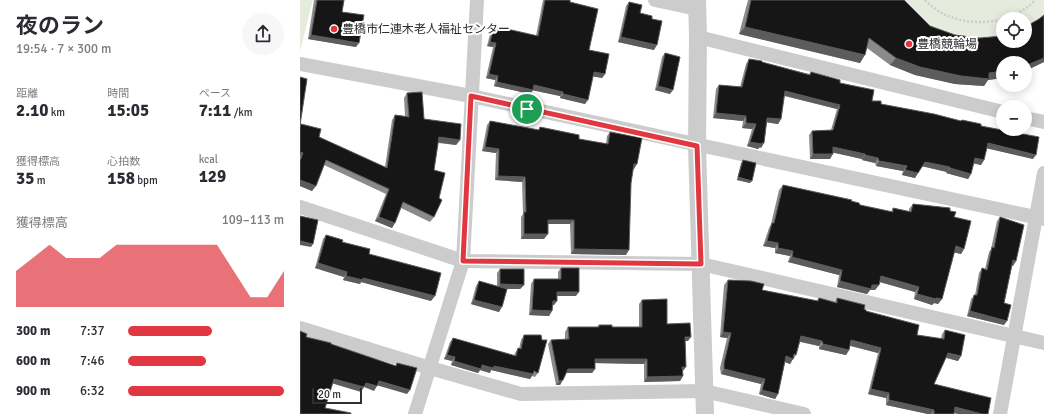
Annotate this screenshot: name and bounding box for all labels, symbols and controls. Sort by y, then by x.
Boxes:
text: 夜のラン [16,12,104,39]
map controls [996,12,1032,136]
button: locate [996,12,1032,48]
button: share [242,13,284,55]
place label: 豊橋市仁連木老人福祉センター [342,22,510,37]
marker: 豊橋市仁連木老人福祉センター [329,24,339,34]
place label: 豊橋競輪場 [917,37,977,52]
marker: 豊橋競輪場 [904,39,914,49]
text: 19:54 · 7 × 300 m [16,41,111,57]
button: + [996,56,1032,92]
text: 距離 [16,87,38,100]
text: 時間 [107,87,129,100]
text: ペース [199,87,231,100]
pin [510,92,544,126]
icon: arrive [516,98,538,120]
text: 2.10 [16,100,48,121]
text: 15:05 [107,100,149,121]
text: 7:11 [199,100,231,121]
button: − [996,100,1032,136]
text: km [48,106,65,119]
text: /km [231,106,253,119]
text: kcal [199,153,218,166]
text: 獲得標高 [16,155,60,168]
text: 心拍数 [107,155,140,168]
text: 129 [199,166,226,187]
text: 35 [16,168,34,189]
text: 158 [107,168,135,189]
text: m [34,174,46,187]
text: bpm [135,174,158,187]
text: 109–113 m [222,212,284,228]
text: 獲得標高 [16,215,68,231]
text: 300 m [16,323,50,339]
text: 7:37 [80,323,105,339]
text: 600 m [16,353,50,369]
text: 7:46 [80,353,105,369]
text: 900 m [16,383,50,399]
text: 6:32 [80,383,105,399]
scale bar [312,386,362,405]
text: 20 m [318,388,341,401]

